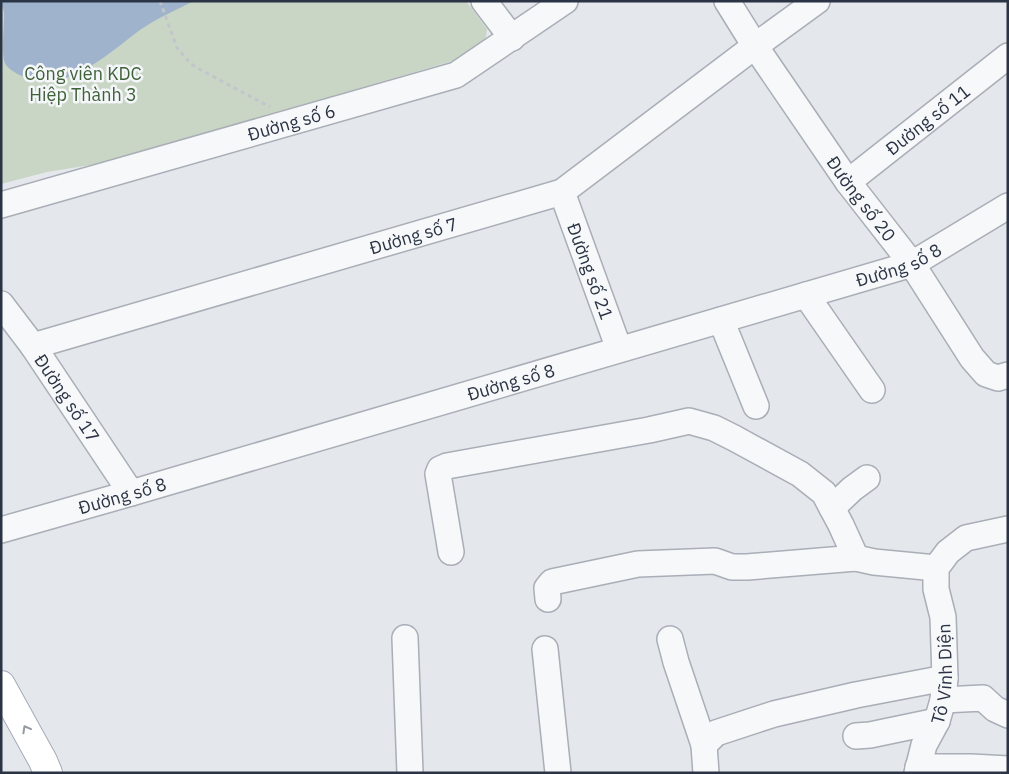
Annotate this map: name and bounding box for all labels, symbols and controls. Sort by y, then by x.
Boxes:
park label: Công viên KDC Hiệp Thành 3 [24,62,142,106]
street label: Đường số 11 [880,79,974,160]
street label: Đường số 6 [245,99,338,146]
street label: Đường số 20 [822,151,901,246]
street label: Đường số 7 [367,212,460,259]
street label: Đường số 21 [563,219,619,322]
street label: Đường số 8 [853,238,945,291]
street label: Đường số 17 [30,349,105,446]
street label: Đường số 8 [464,358,557,405]
street label: Đường số 8 [76,472,169,519]
street label: Tô Vĩnh Diện [925,623,957,727]
one-way arrow [22,726,32,735]

